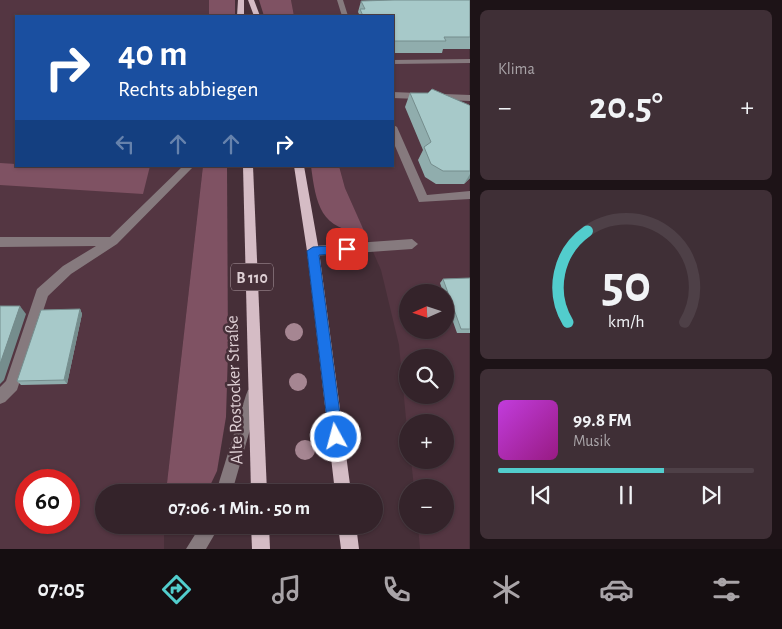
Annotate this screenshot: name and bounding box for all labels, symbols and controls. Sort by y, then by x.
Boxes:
icon: right [35,35,100,100]
text: 40 m [118,37,187,72]
text: Klima [498,61,535,77]
text: Rechts abbiegen [118,78,259,100]
text: 20.5° [589,88,663,126]
text: − [498,94,511,122]
text: + [741,94,754,122]
icon: left [111,130,139,158]
icon: ahead [164,130,192,158]
icon: ahead [217,130,245,158]
icon: right [270,130,298,158]
pin [326,228,368,270]
icon: arrive [333,235,361,263]
text: 50 [601,259,651,311]
road number: B 110 [231,264,273,290]
north arrow [399,284,454,339]
map controls [399,284,454,534]
text: km/h [608,313,644,331]
street label: Alte Rostocker Straße [223,315,247,465]
button: search [399,349,454,404]
position arrow [309,410,361,462]
text: 99.8 FM [573,411,632,430]
button: + [399,414,454,469]
text: Musik [573,433,611,449]
speed limit sign: 60 [15,469,80,534]
button: − [399,479,454,534]
icon: previous [527,481,555,509]
icon: pause [612,481,640,509]
icon: next [697,481,725,509]
text: 07:06 · 1 Min. · 50 m [168,499,310,518]
icon: directions [159,572,194,607]
icon: music [269,572,304,607]
icon: phone [379,572,414,607]
icon: climate [489,572,524,607]
icon: car [599,572,634,607]
icon: filters [709,572,744,607]
text: 07:05 [38,578,84,600]

